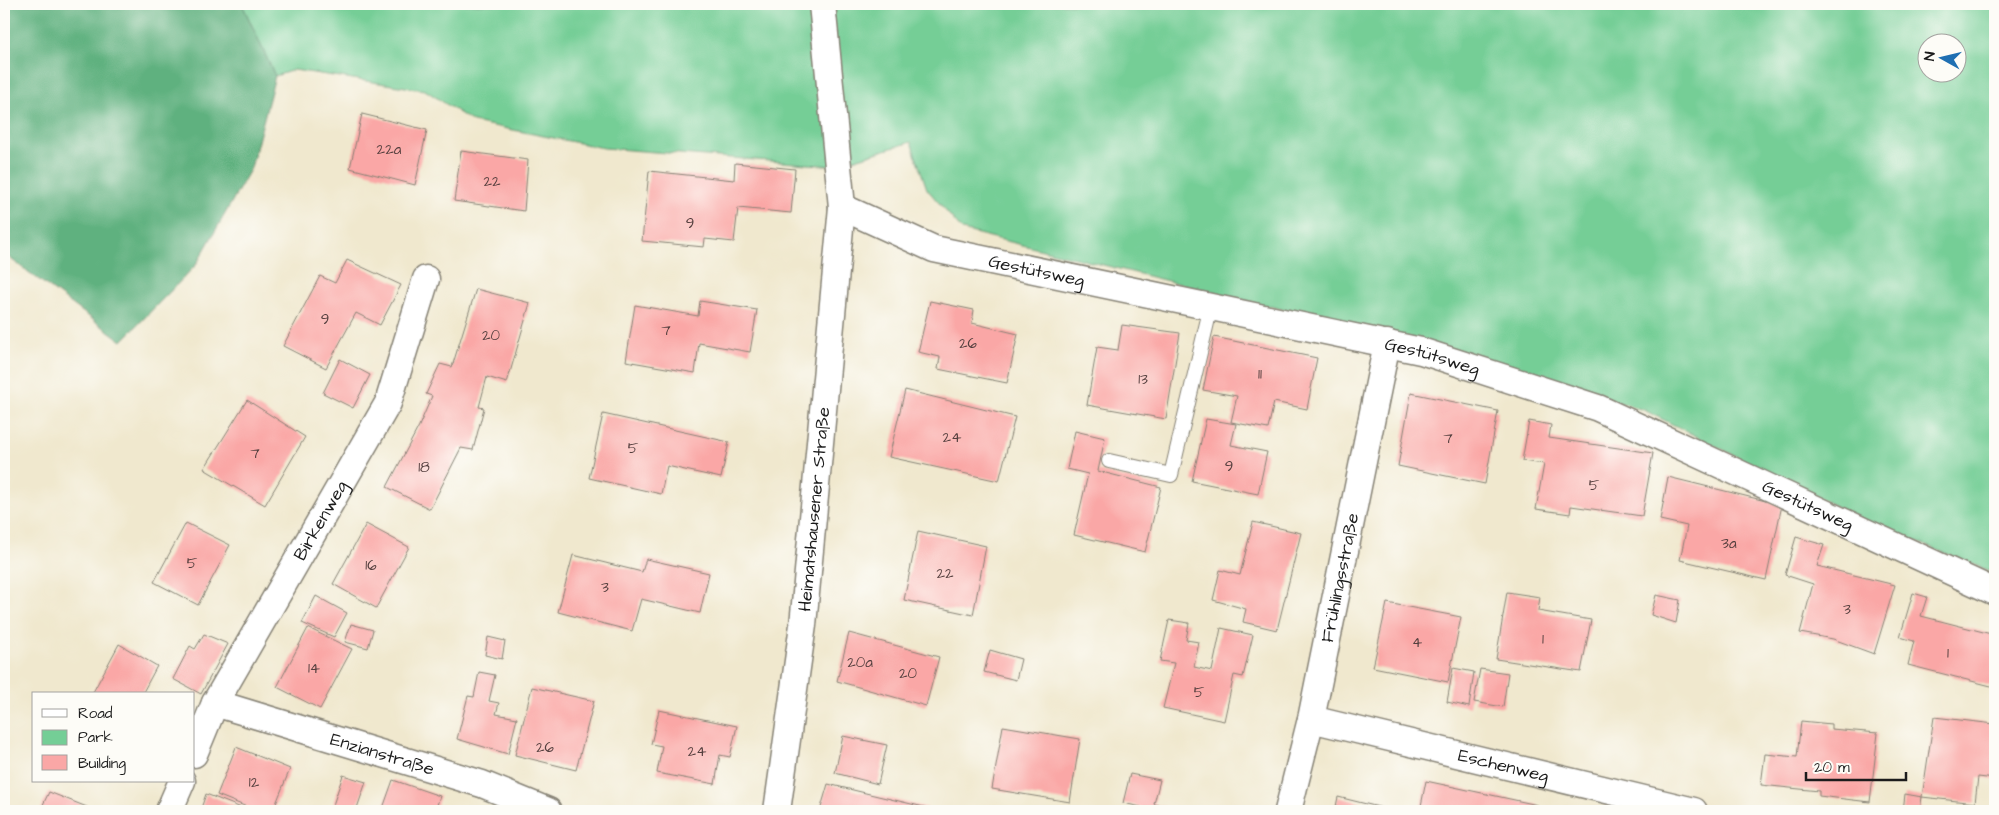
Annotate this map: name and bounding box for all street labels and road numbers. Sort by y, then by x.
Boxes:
street label: Gestütsweg [986,248,1087,294]
street label: Gestütsweg [1383,331,1483,383]
street label: Heimatshausener Straße [792,406,836,613]
street label: Gestütsweg [1758,473,1857,538]
street label: Birkenweg [287,476,354,565]
street label: Frühlingsstraße [1314,511,1365,645]
street label: Enzianstraße [327,726,438,781]
street label: Eschenweg [1456,742,1551,789]

